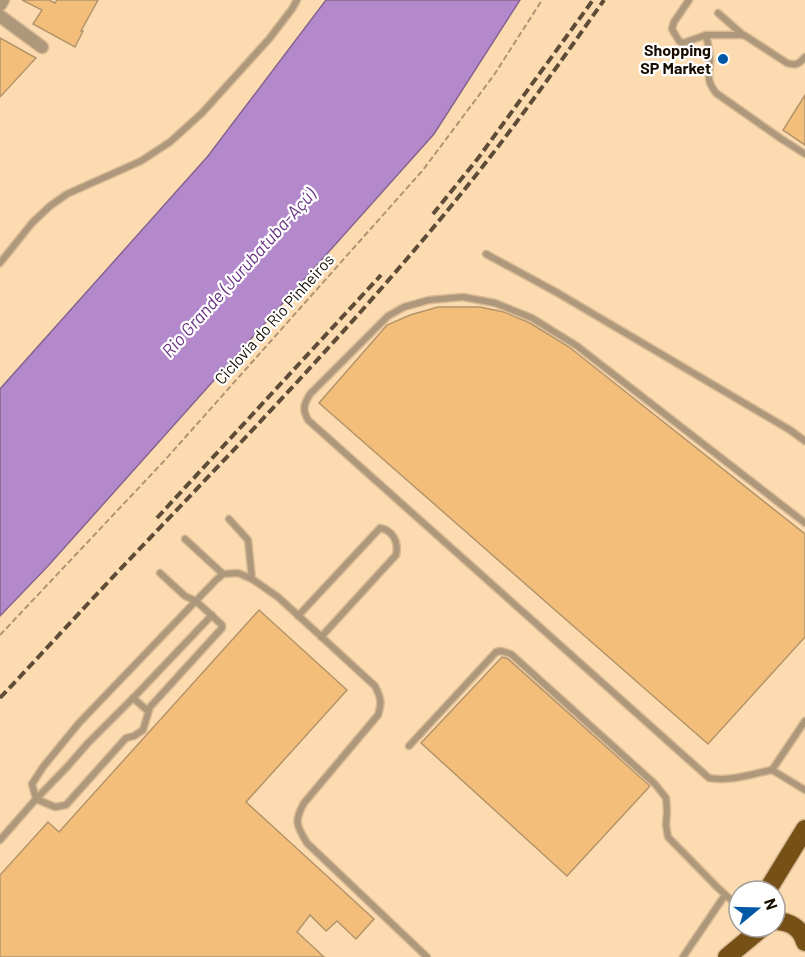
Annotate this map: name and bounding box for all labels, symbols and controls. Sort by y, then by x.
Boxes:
place label: Shopping SP Market [640,40,711,77]
marker: Shopping SP Market [716,52,730,66]
water label: Rio Grande (Jurubatuba-Açú) [156,182,321,361]
street label: Ciclovia do Rio Pinheiros [210,249,337,388]
north arrow [727,879,787,939]
text: N [761,896,782,912]

